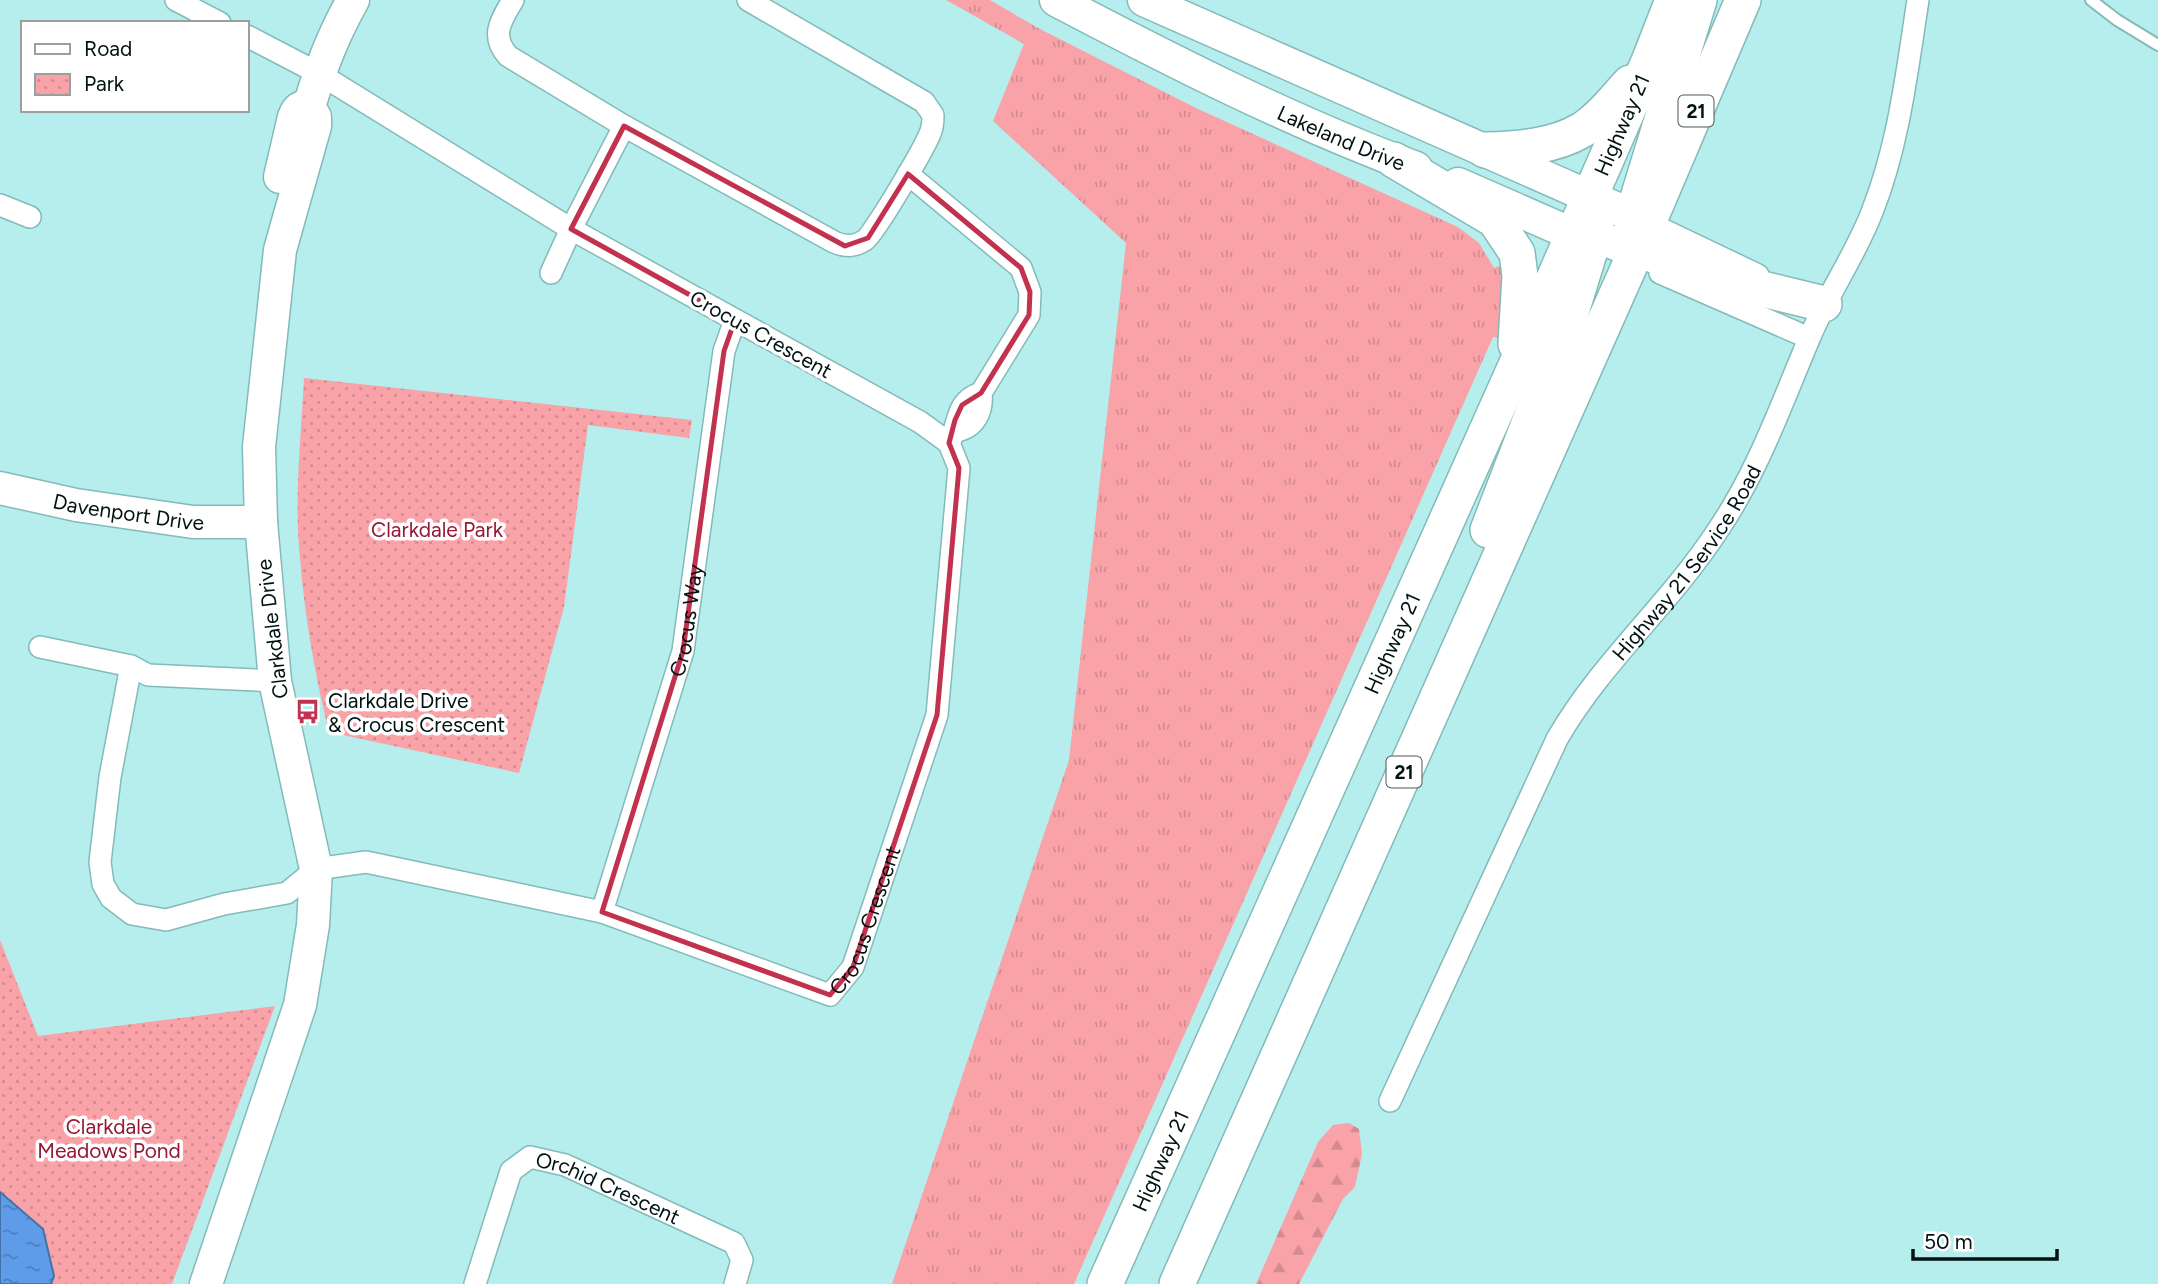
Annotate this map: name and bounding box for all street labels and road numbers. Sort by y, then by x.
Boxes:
street label: Highway 21 [1588,70,1654,179]
road number: 21 [1678,96,1714,127]
street label: Lakeland Drive [1274,100,1409,175]
street label: Crocus Crescent [686,285,836,383]
street label: Highway 21 Service Road [1606,461,1766,665]
street label: Davenport Drive [51,488,204,535]
street label: Clarkdale Drive [251,558,293,700]
street label: Crocus Way [663,563,707,680]
street label: Highway 21 [1358,589,1425,698]
road number: 21 [1386,757,1422,788]
street label: Crocus Crescent [823,842,905,999]
street label: Highway 21 [1127,1106,1194,1215]
street label: Orchid Crescent [533,1146,684,1229]

